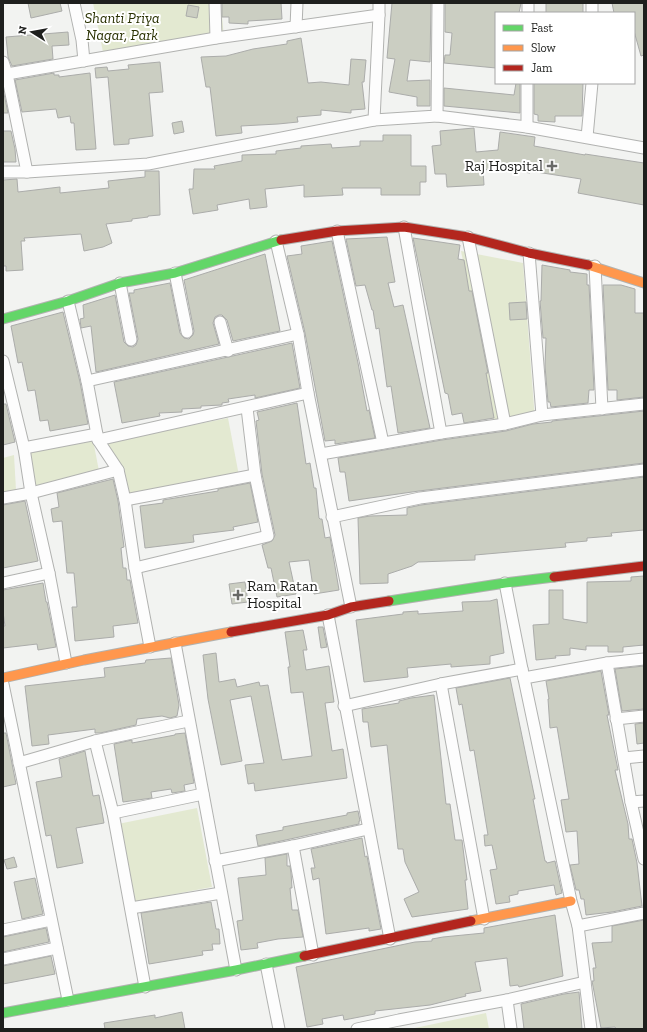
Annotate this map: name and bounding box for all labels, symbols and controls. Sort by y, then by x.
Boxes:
park label: Shanti Priya Nagar, Park [85,9,159,44]
north arrow [12,12,52,52]
legend [495,12,635,84]
text: Fast [531,21,554,35]
text: N [15,24,30,36]
text: Slow [531,41,557,55]
text: Jam [531,61,553,75]
place label: Raj Hospital [465,157,543,175]
marker: Raj Hospital [546,160,558,172]
place label: Ram Ratan Hospital [247,577,318,612]
marker: Ram Ratan Hospital [232,589,244,601]

